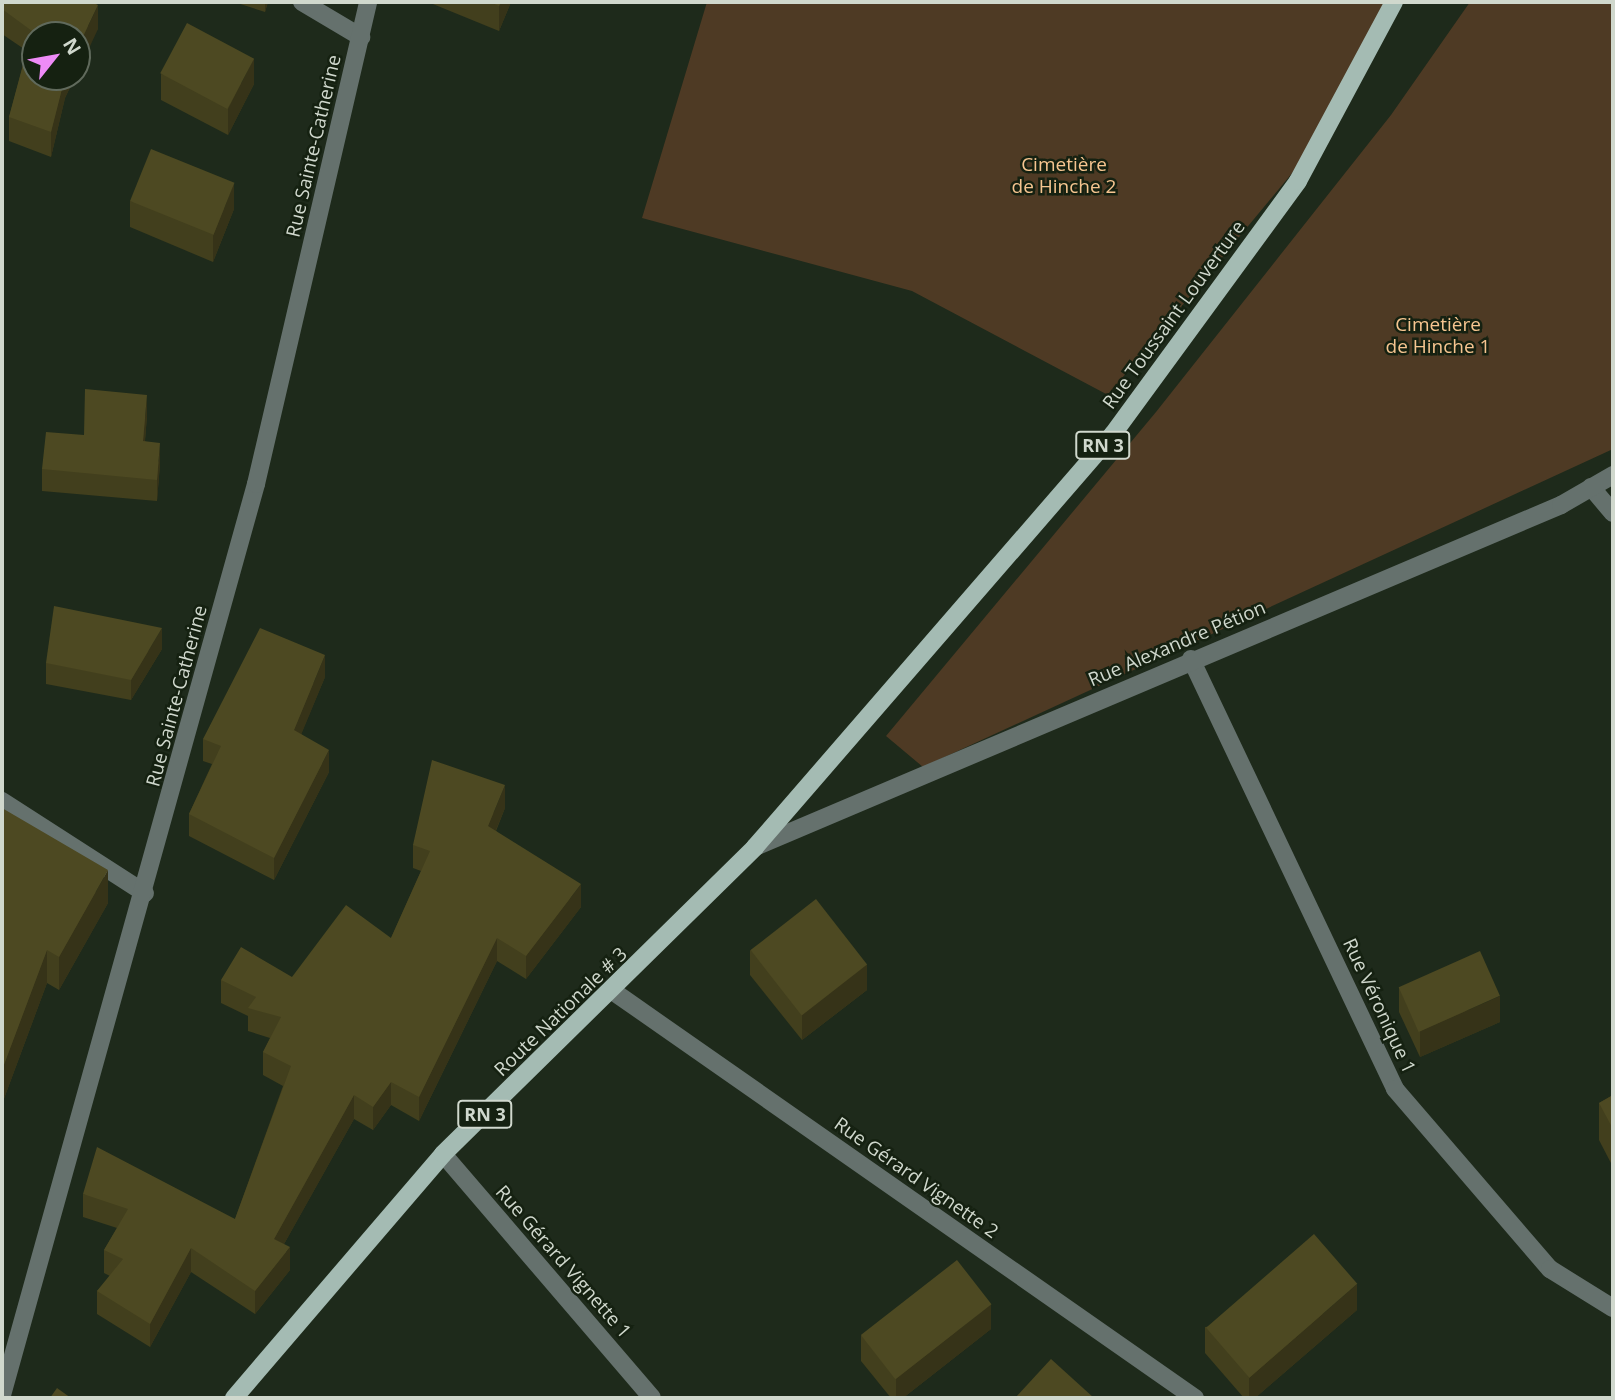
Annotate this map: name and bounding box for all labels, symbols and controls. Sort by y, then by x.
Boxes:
north arrow [21,21,91,91]
text: N [57,33,87,60]
street label: Rue Sainte-Catherine [282,53,346,239]
park label: Cimetière de Hinche 2 [1012,154,1116,198]
street label: Rue Toussaint Louverture [1098,216,1250,414]
park label: Cimetière de Hinche 1 [1386,314,1490,358]
road number: RN 3 [1075,430,1131,460]
street label: Rue Alexandre Pétion [1085,596,1269,692]
street label: Rue Sainte-Catherine [142,603,212,789]
street label: Rue Véronique 1 [1338,935,1420,1077]
street label: Route Nationale # 3 [490,943,632,1081]
road number: RN 3 [457,1100,513,1128]
street label: Rue Gérard Vignette 2 [830,1113,1002,1243]
street label: Rue Gérard Vignette 1 [490,1181,636,1343]

